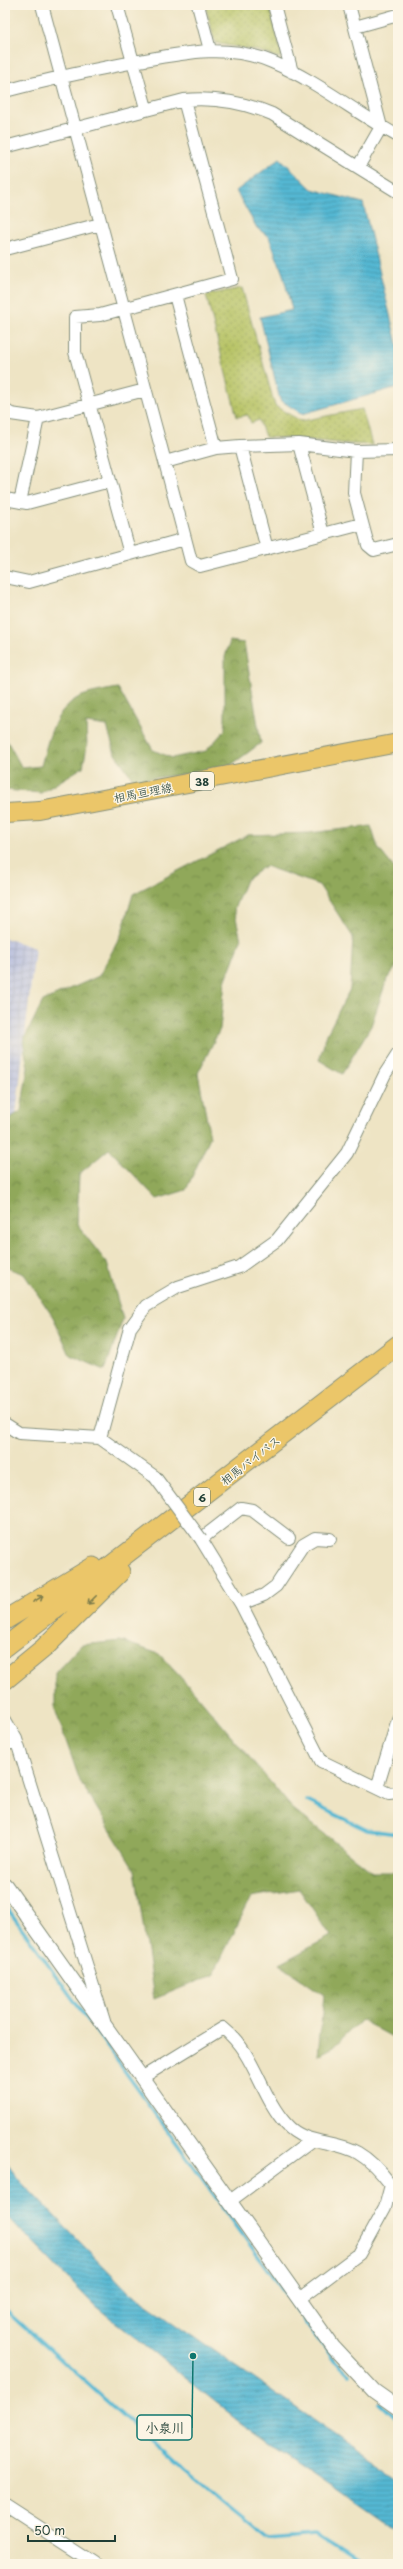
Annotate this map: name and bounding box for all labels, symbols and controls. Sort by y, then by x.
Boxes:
road number: 38 [190,772,214,790]
street label: 相馬亘理線 [112,777,174,807]
street label: 相馬バイパス [216,1431,284,1489]
road number: 6 [194,1488,210,1506]
one-way arrow [32,1595,44,1603]
one-way arrow [87,1595,97,1605]
callout: 小泉川 [137,2415,192,2440]
text: 小泉川 [145,2418,185,2437]
scale bar [28,2517,115,2543]
text: 50 m [34,2521,65,2539]

